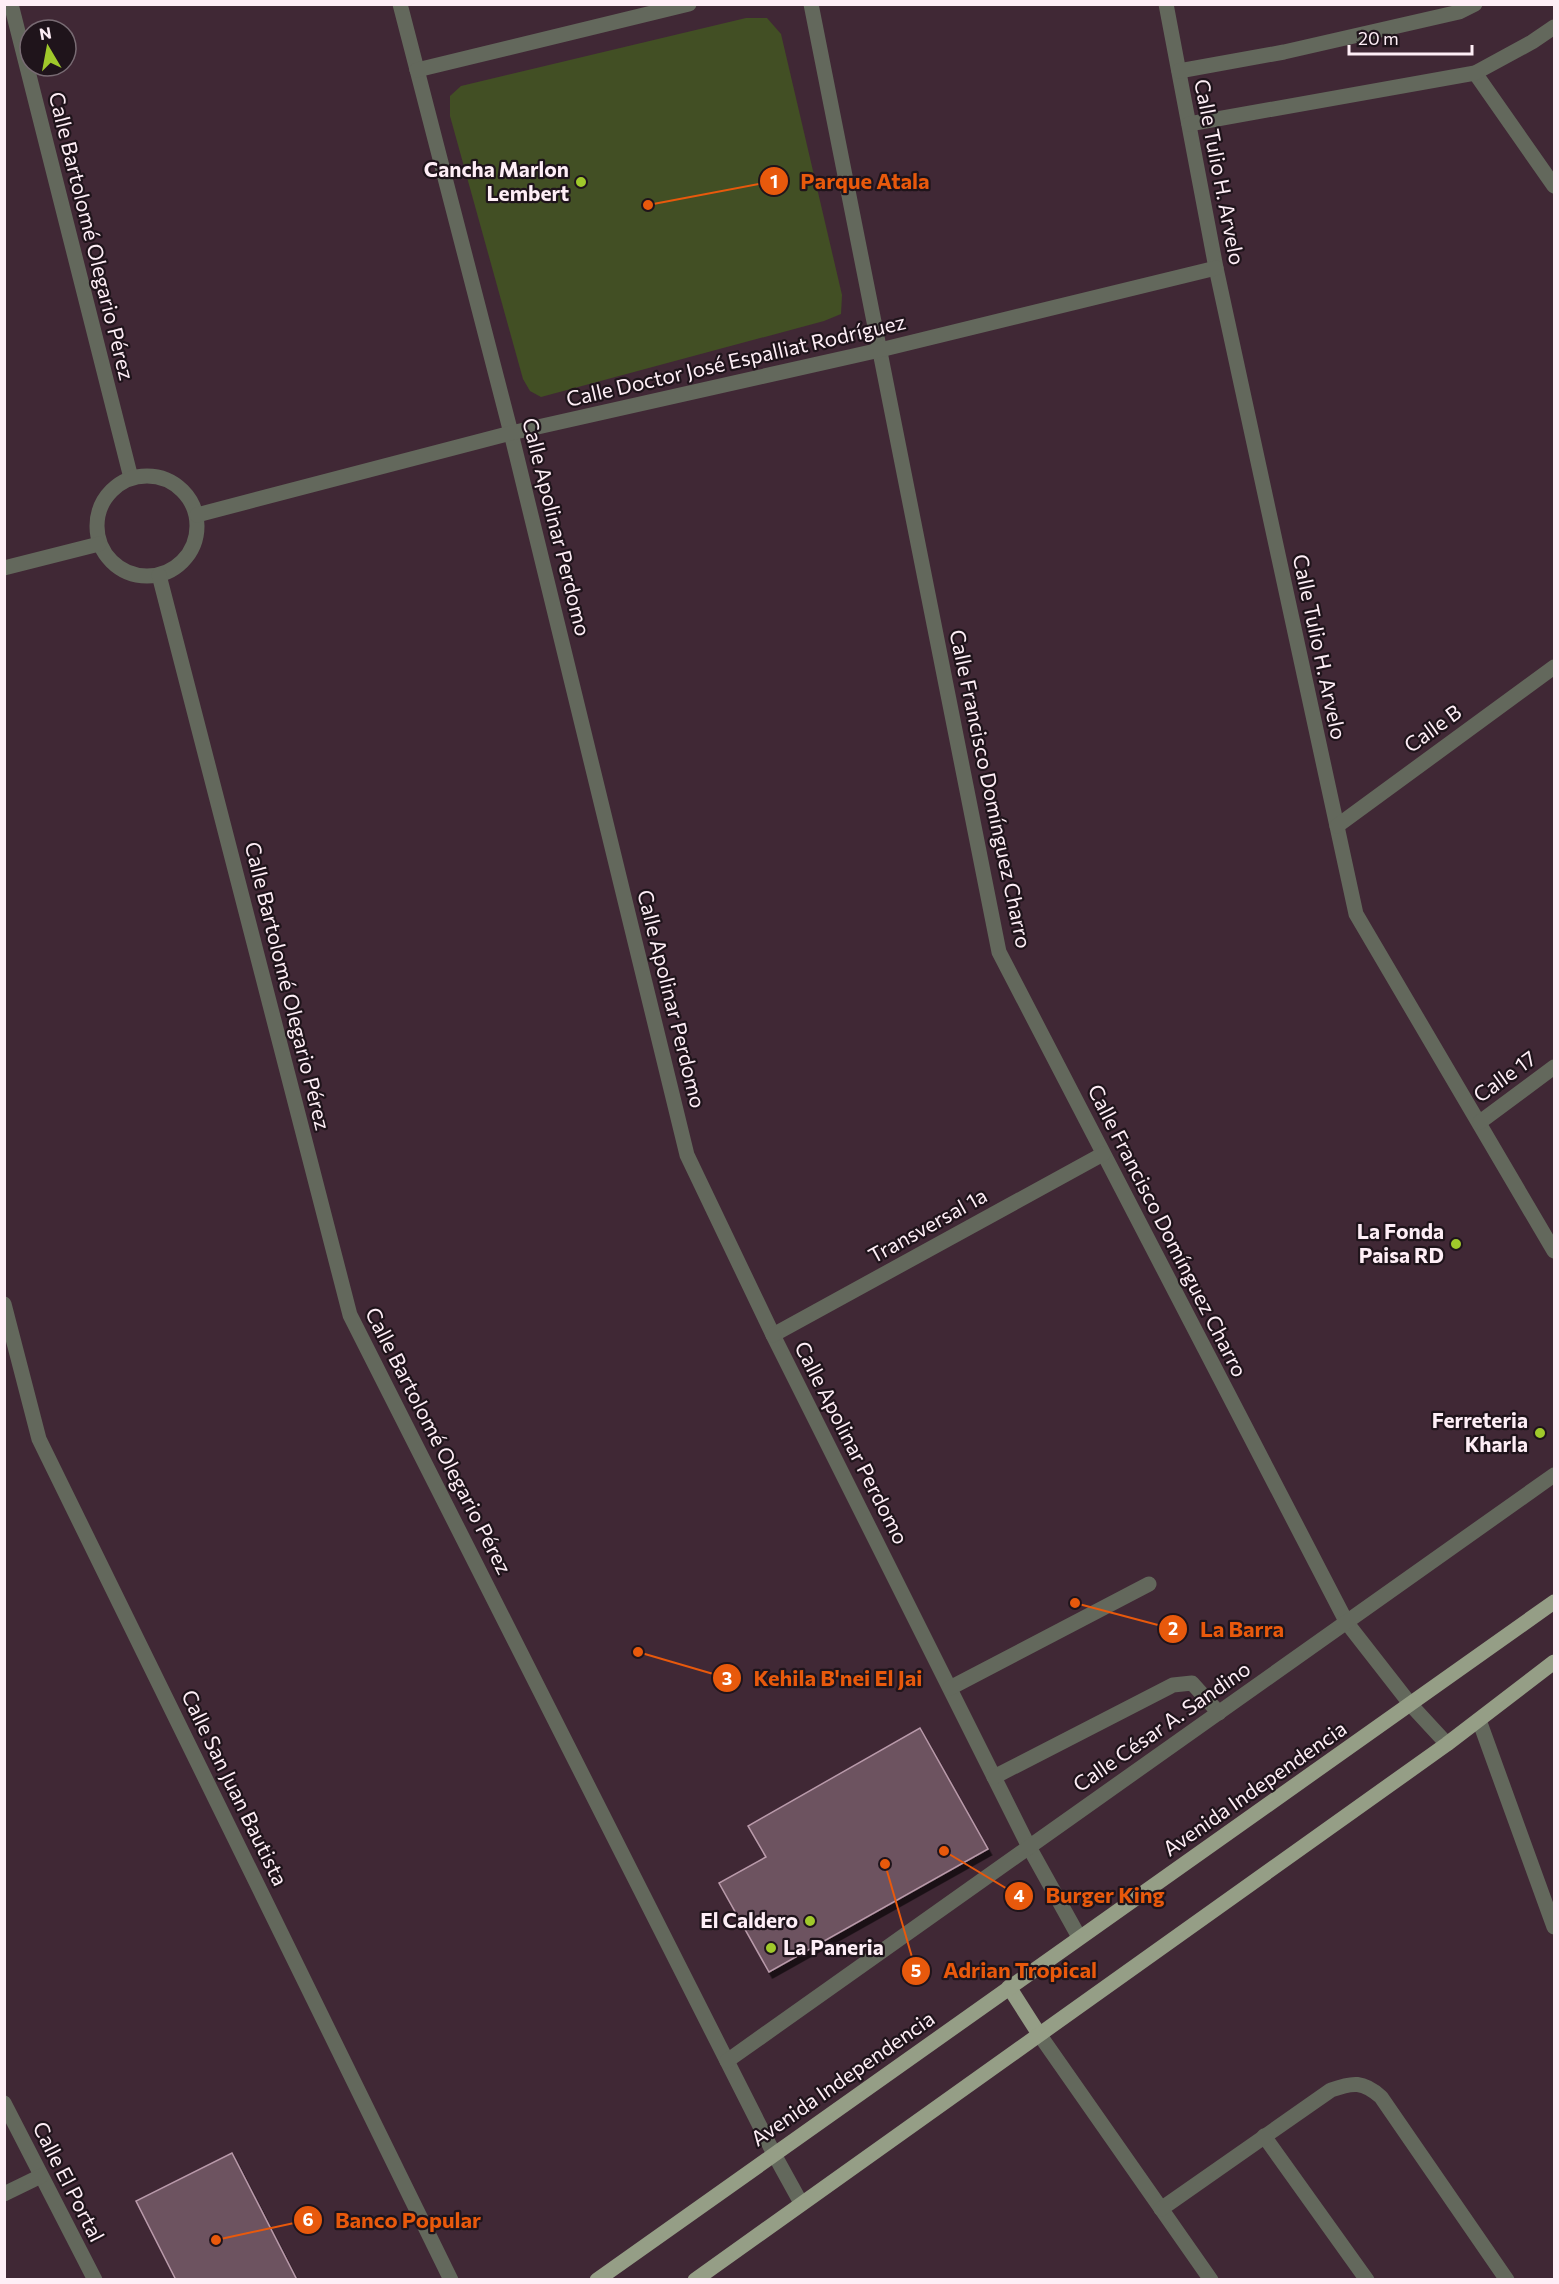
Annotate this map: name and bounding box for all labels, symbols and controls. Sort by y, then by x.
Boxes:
north arrow [18,18,78,78]
scale bar [1349,18,1472,56]
text: N [38,22,53,43]
text: 20 m [1358,27,1399,49]
street label: Calle Tulio H. Arvelo [1190,77,1251,267]
street label: Calle Bartolomé Olegario Pérez [45,89,140,382]
place label: Cancha Marlon Lembert [424,156,569,205]
callout: Parque Atala [759,161,942,201]
text: Parque Atala [800,167,930,194]
text: 1 [770,170,778,192]
marker: Cancha Marlon Lembert [574,175,588,189]
street label: Calle Doctor José Espalliat Rodríguez [564,308,908,411]
street label: Calle Apolinar Perdomo [518,415,597,638]
street label: Calle Tulio H. Arvelo [1289,552,1352,742]
street label: Calle Francisco Domínguez Charro [945,627,1037,950]
street label: Calle B [1399,699,1466,757]
street label: Calle Bartolomé Olegario Pérez [241,839,336,1132]
street label: Calle Apolinar Perdomo [633,887,712,1110]
street label: Calle 17 [1468,1045,1540,1107]
street label: Calle Francisco Domínguez Charro [1083,1080,1253,1381]
street label: Transversal 1a [864,1182,991,1268]
place label: La Fonda Paisa RD [1357,1218,1444,1267]
marker: La Fonda Paisa RD [1449,1237,1463,1251]
street label: Calle Bartolomé Olegario Pérez [361,1303,518,1578]
street label: Calle Apolinar Perdomo [790,1337,914,1548]
place label: Ferreteria Kharla [1432,1407,1528,1456]
marker: Ferreteria Kharla [1533,1426,1547,1440]
callout: La Barra [1158,1609,1296,1649]
text: La Barra [1200,1615,1284,1642]
text: 2 [1168,1617,1178,1639]
street label: Calle César A. Sandino [1068,1655,1255,1796]
callout: Kehila B'nei El Jai [712,1658,935,1698]
text: Kehila B'nei El Jai [754,1664,922,1691]
text: 3 [722,1667,732,1689]
street label: Calle San Juan Bautista [177,1685,294,1889]
street label: Avenida Independencia [1158,1715,1351,1861]
callout: Burger King [1004,1876,1177,1916]
text: Burger King [1045,1881,1165,1908]
text: 4 [1013,1884,1025,1906]
place label: El Caldero [700,1907,798,1932]
marker: El Caldero [803,1914,817,1928]
place label: La Paneria [783,1934,884,1959]
marker: La Paneria [764,1941,778,1955]
callout: Adrian Tropical [901,1951,1109,1991]
text: Adrian Tropical [943,1956,1097,1983]
text: 5 [911,1959,921,1981]
street label: Avenida Independencia [746,2005,939,2151]
street label: Calle El Portal [28,2117,110,2246]
callout: Banco Popular [293,2200,493,2240]
text: Banco Popular [335,2206,481,2233]
text: 6 [302,2208,314,2230]

